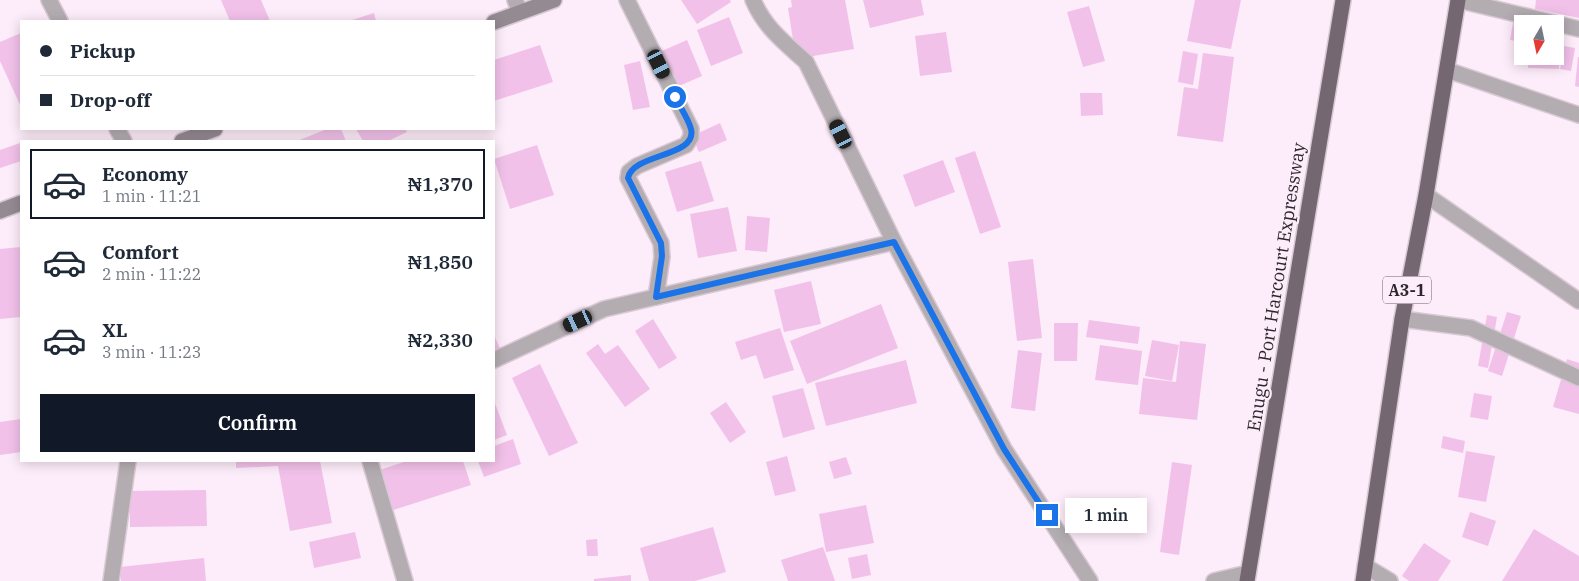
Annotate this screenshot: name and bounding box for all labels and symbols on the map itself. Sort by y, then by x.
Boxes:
north arrow [1514,15,1564,65]
car [645,47,672,81]
route start [664,86,686,108]
car [827,117,854,151]
street label: Enugu - Port Harcourt Expressway [1242,141,1310,433]
road number: A3-1 [1383,276,1431,304]
car [561,308,594,334]
callout: 1 min [1064,498,1147,532]
route end [1036,504,1058,526]

